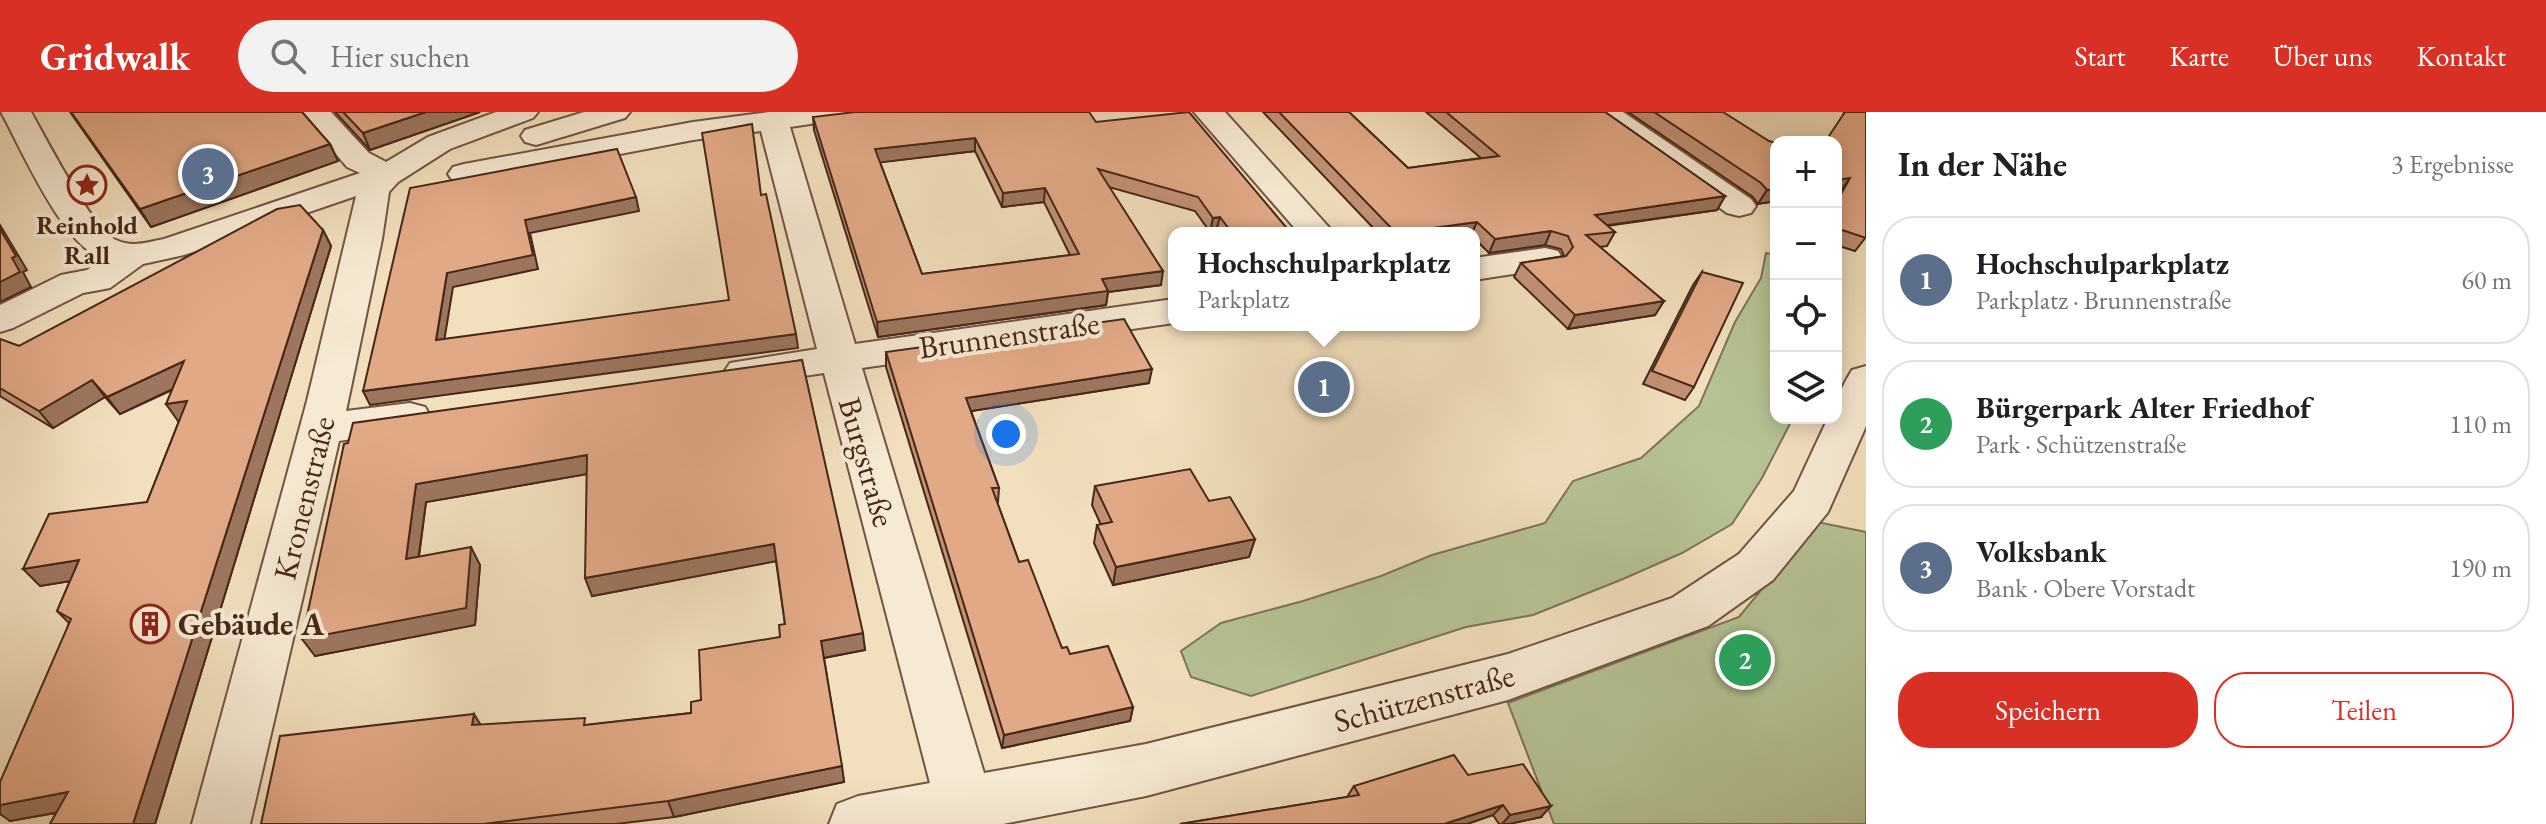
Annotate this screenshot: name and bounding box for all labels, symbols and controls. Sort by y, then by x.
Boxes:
search box [238,20,798,92]
text: Gridwalk [40,32,190,81]
icon: search [266,34,310,78]
text: Hier suchen [330,37,470,76]
text: Start [2074,38,2126,74]
text: Karte [2170,38,2229,74]
text: Über uns [2273,38,2372,74]
text: Kontakt [2416,38,2506,74]
map controls [1770,136,1842,424]
button: + [1770,136,1842,208]
text: In der Nähe [1898,142,2067,186]
pin: 3 [182,144,234,204]
text: 3 Ergebnisse [2391,147,2514,181]
place icon: Reinhold Rall [66,164,108,206]
place label: Reinhold Rall [36,208,138,272]
button: − [1770,208,1842,280]
popup [1168,227,1480,331]
text: Hochschulparkplatz [1197,243,1451,282]
text: Hochschulparkplatz [1976,244,2229,283]
text: 1 [1919,263,1933,297]
text: 60 m [2462,263,2512,297]
button: locate [1770,280,1842,352]
text: Parkplatz [1197,282,1289,316]
text: Parkplatz · Brunnenstraße [1976,283,2231,317]
street label: Brunnenstraße [916,302,1102,368]
button: layers [1770,352,1842,424]
pin: 1 [1298,357,1350,417]
text: Bürgerpark Alter Friedhof [1976,388,2311,427]
street label: Burgstraße [829,392,905,532]
text: 2 [1919,407,1933,441]
text: 110 m [2449,407,2512,441]
street label: Kronenstraße [263,412,345,584]
your location [986,414,1026,454]
text: Park · Schützenstraße [1976,427,2186,461]
text: Volksbank [1976,532,2107,571]
text: 3 [1919,551,1933,585]
text: 190 m [2449,551,2512,585]
text: Bank · Obere Vorstadt [1976,571,2195,605]
building icon: Gebäude A [129,603,171,645]
place label: Gebäude A [178,603,325,645]
pin: 2 [1719,630,1771,690]
street label: Schützenstraße [1329,654,1519,742]
button: Speichern [1898,672,2198,748]
button: Teilen [2214,672,2514,748]

